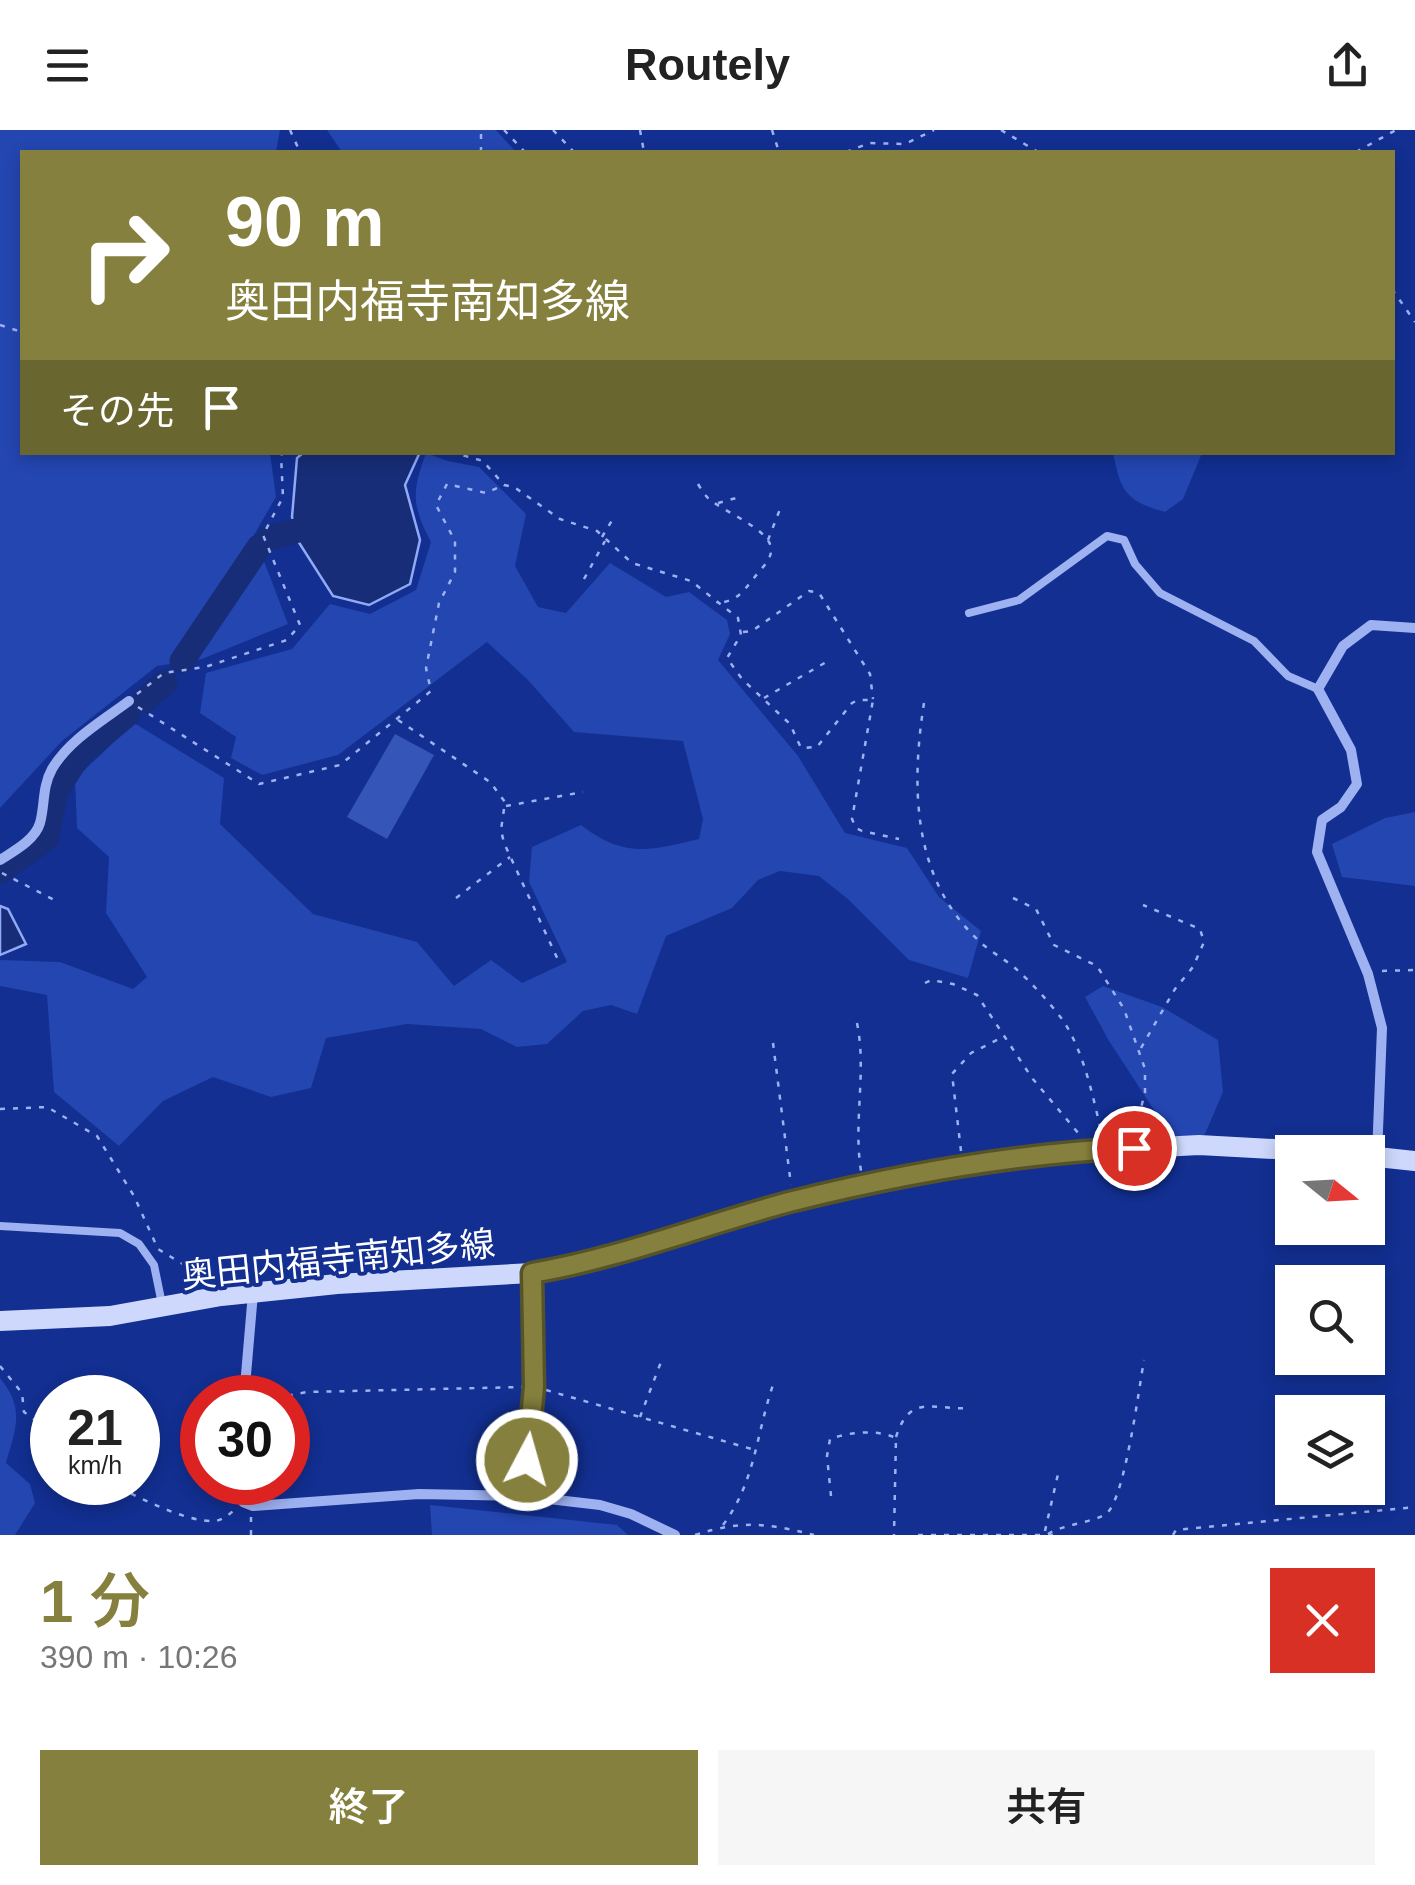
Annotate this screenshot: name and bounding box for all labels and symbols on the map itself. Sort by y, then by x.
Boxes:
pin [1092,1106,1177,1191]
north arrow [1275,1135,1385,1245]
street label: 奥田内福寺南知多線 [179,1223,497,1295]
speed limit sign: 30 [180,1375,310,1505]
position arrow [475,1408,579,1512]

